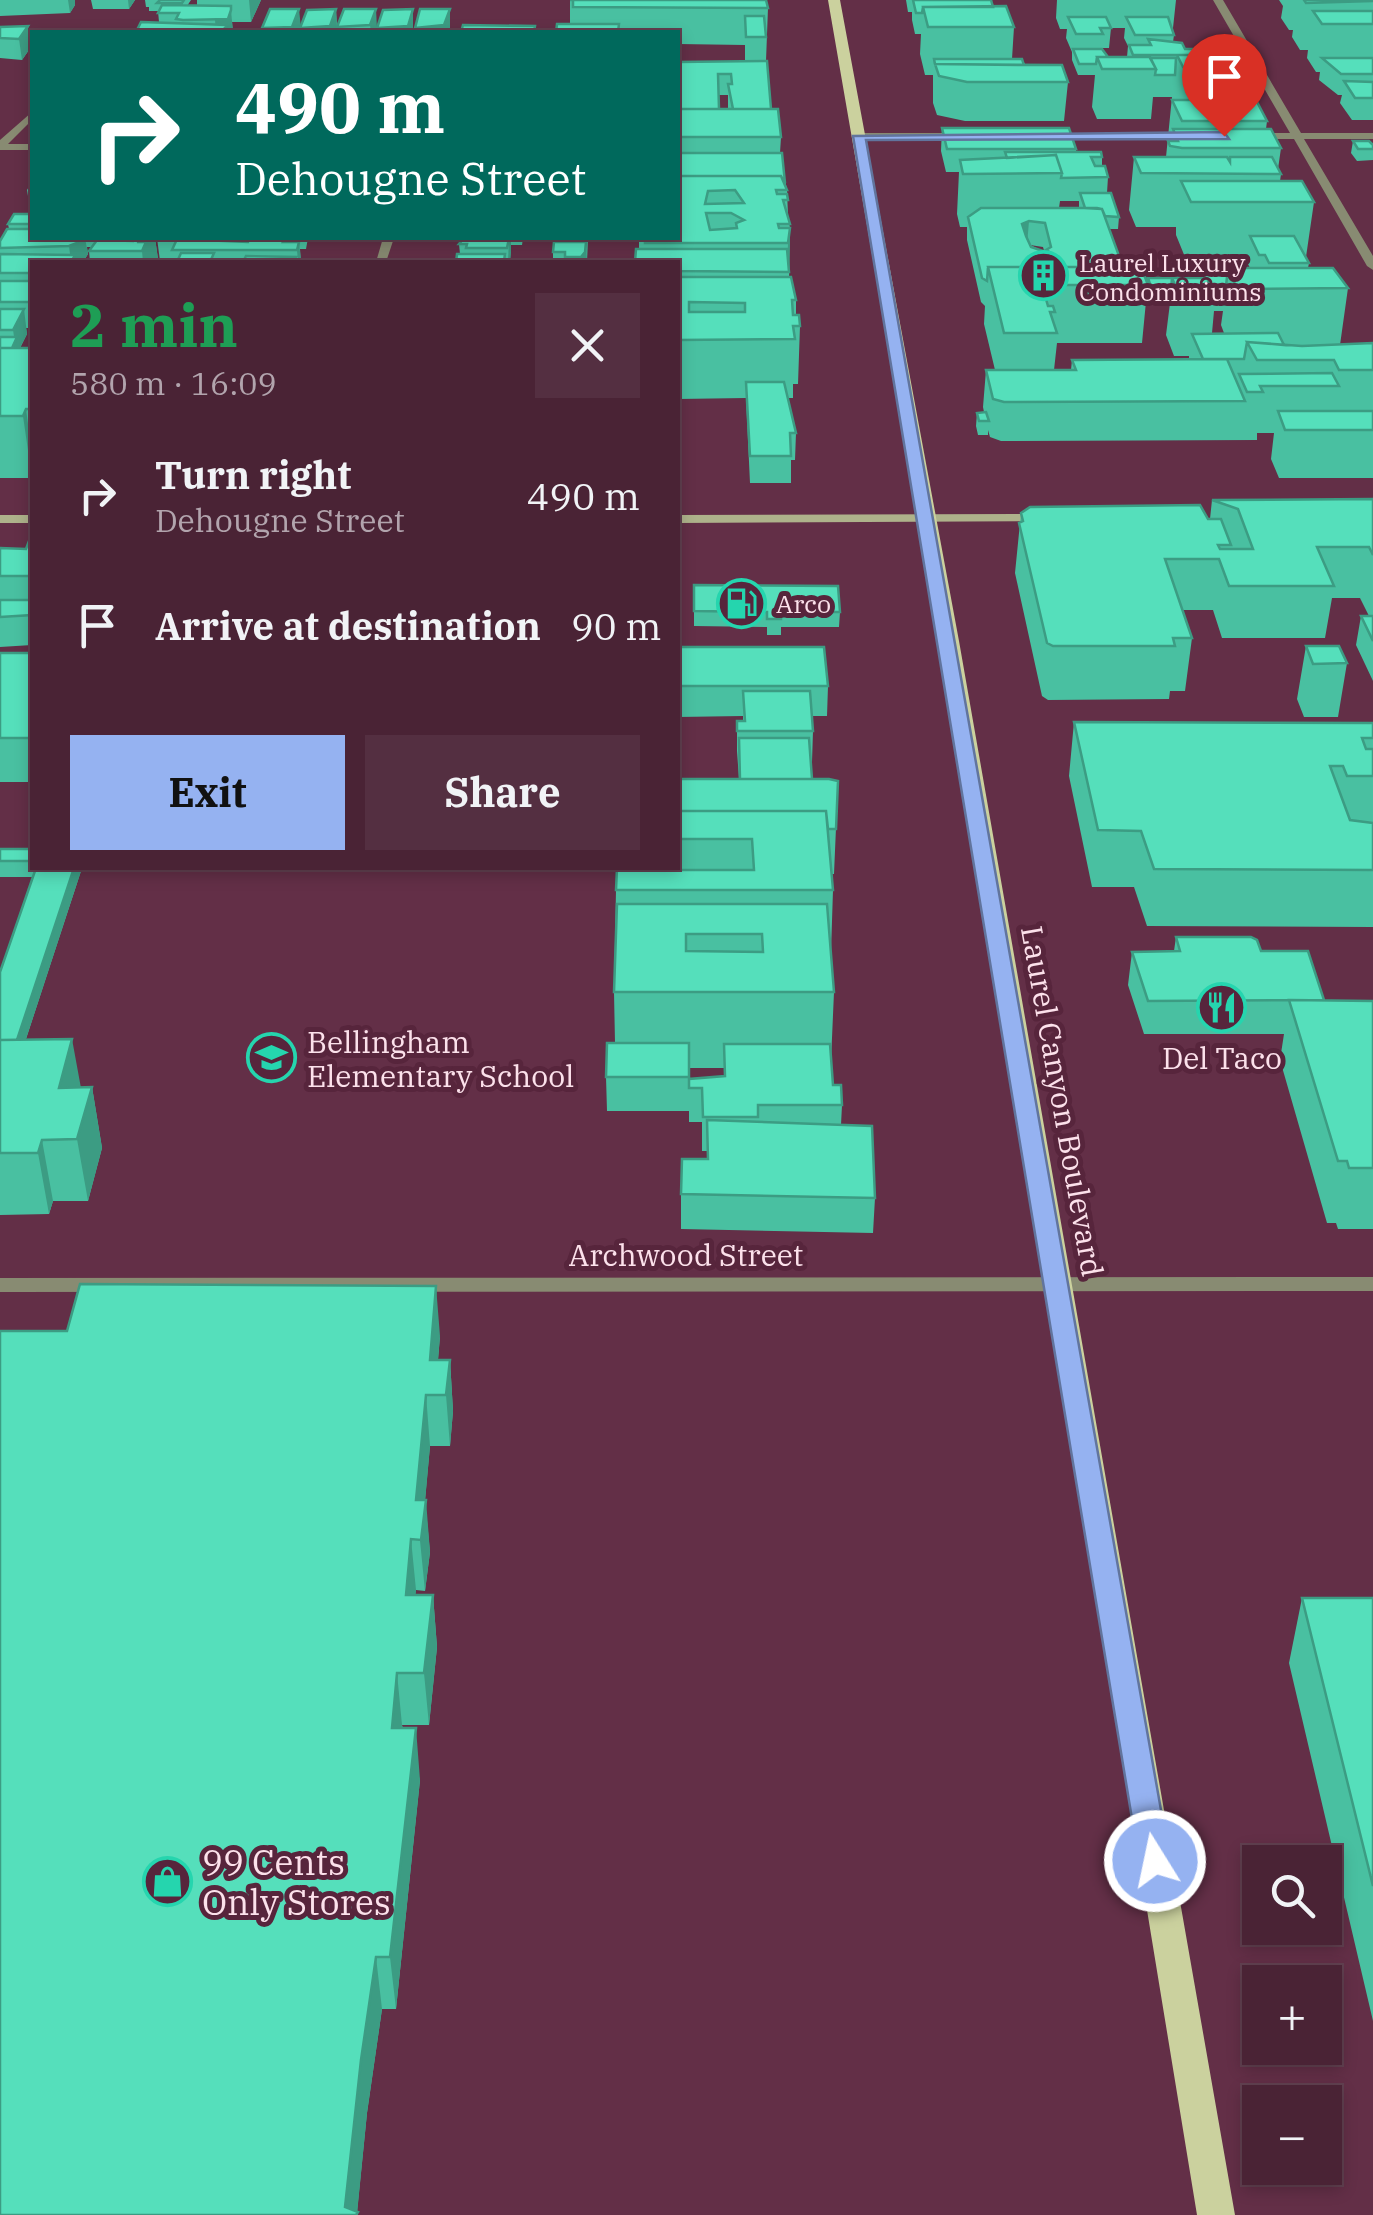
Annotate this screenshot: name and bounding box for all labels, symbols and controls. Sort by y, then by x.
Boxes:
pin [1182,34,1267,137]
icon: arrive [1197,49,1252,104]
text: 490 m [235,61,445,152]
icon: right [70,70,200,200]
text: Dehougne Street [235,149,586,207]
place label: Laurel Luxury Condominiums [1079,246,1261,308]
building icon: Laurel Luxury Condominiums [1018,250,1070,302]
text: 2 min [70,285,238,364]
button: close [535,293,640,398]
text: 580 m · 16:09 [70,362,277,404]
text: Turn right [155,450,351,499]
icon: right [70,468,125,523]
text: 490 m [527,471,640,520]
text: Dehougne Street [155,499,405,541]
fuel station icon: Arco [715,577,767,629]
place label: Arco [776,587,831,620]
icon: arrive [70,598,125,653]
text: Arrive at destination [155,601,541,650]
text: 90 m [571,601,662,650]
button: Exit [70,735,345,850]
button: Share [365,735,640,850]
street label: Laurel Canyon Boulevard [1013,923,1113,1279]
restaurant icon: Del Taco [1196,982,1248,1034]
place label: Bellingham Elementary School [307,1022,574,1095]
school or university icon: Bellingham Elementary School [246,1032,298,1084]
place label: Del Taco [1162,1038,1282,1077]
street label: Archwood Street [569,1235,803,1274]
position arrow [1103,1809,1207,1913]
place label: 99 Cents Only Stores [202,1839,391,1925]
map controls [1242,1845,1342,2185]
button: search [1242,1845,1342,1945]
shop icon: 99 Cents Only Stores [141,1856,193,1908]
button: + [1242,1965,1342,2065]
button: − [1242,2085,1342,2185]

